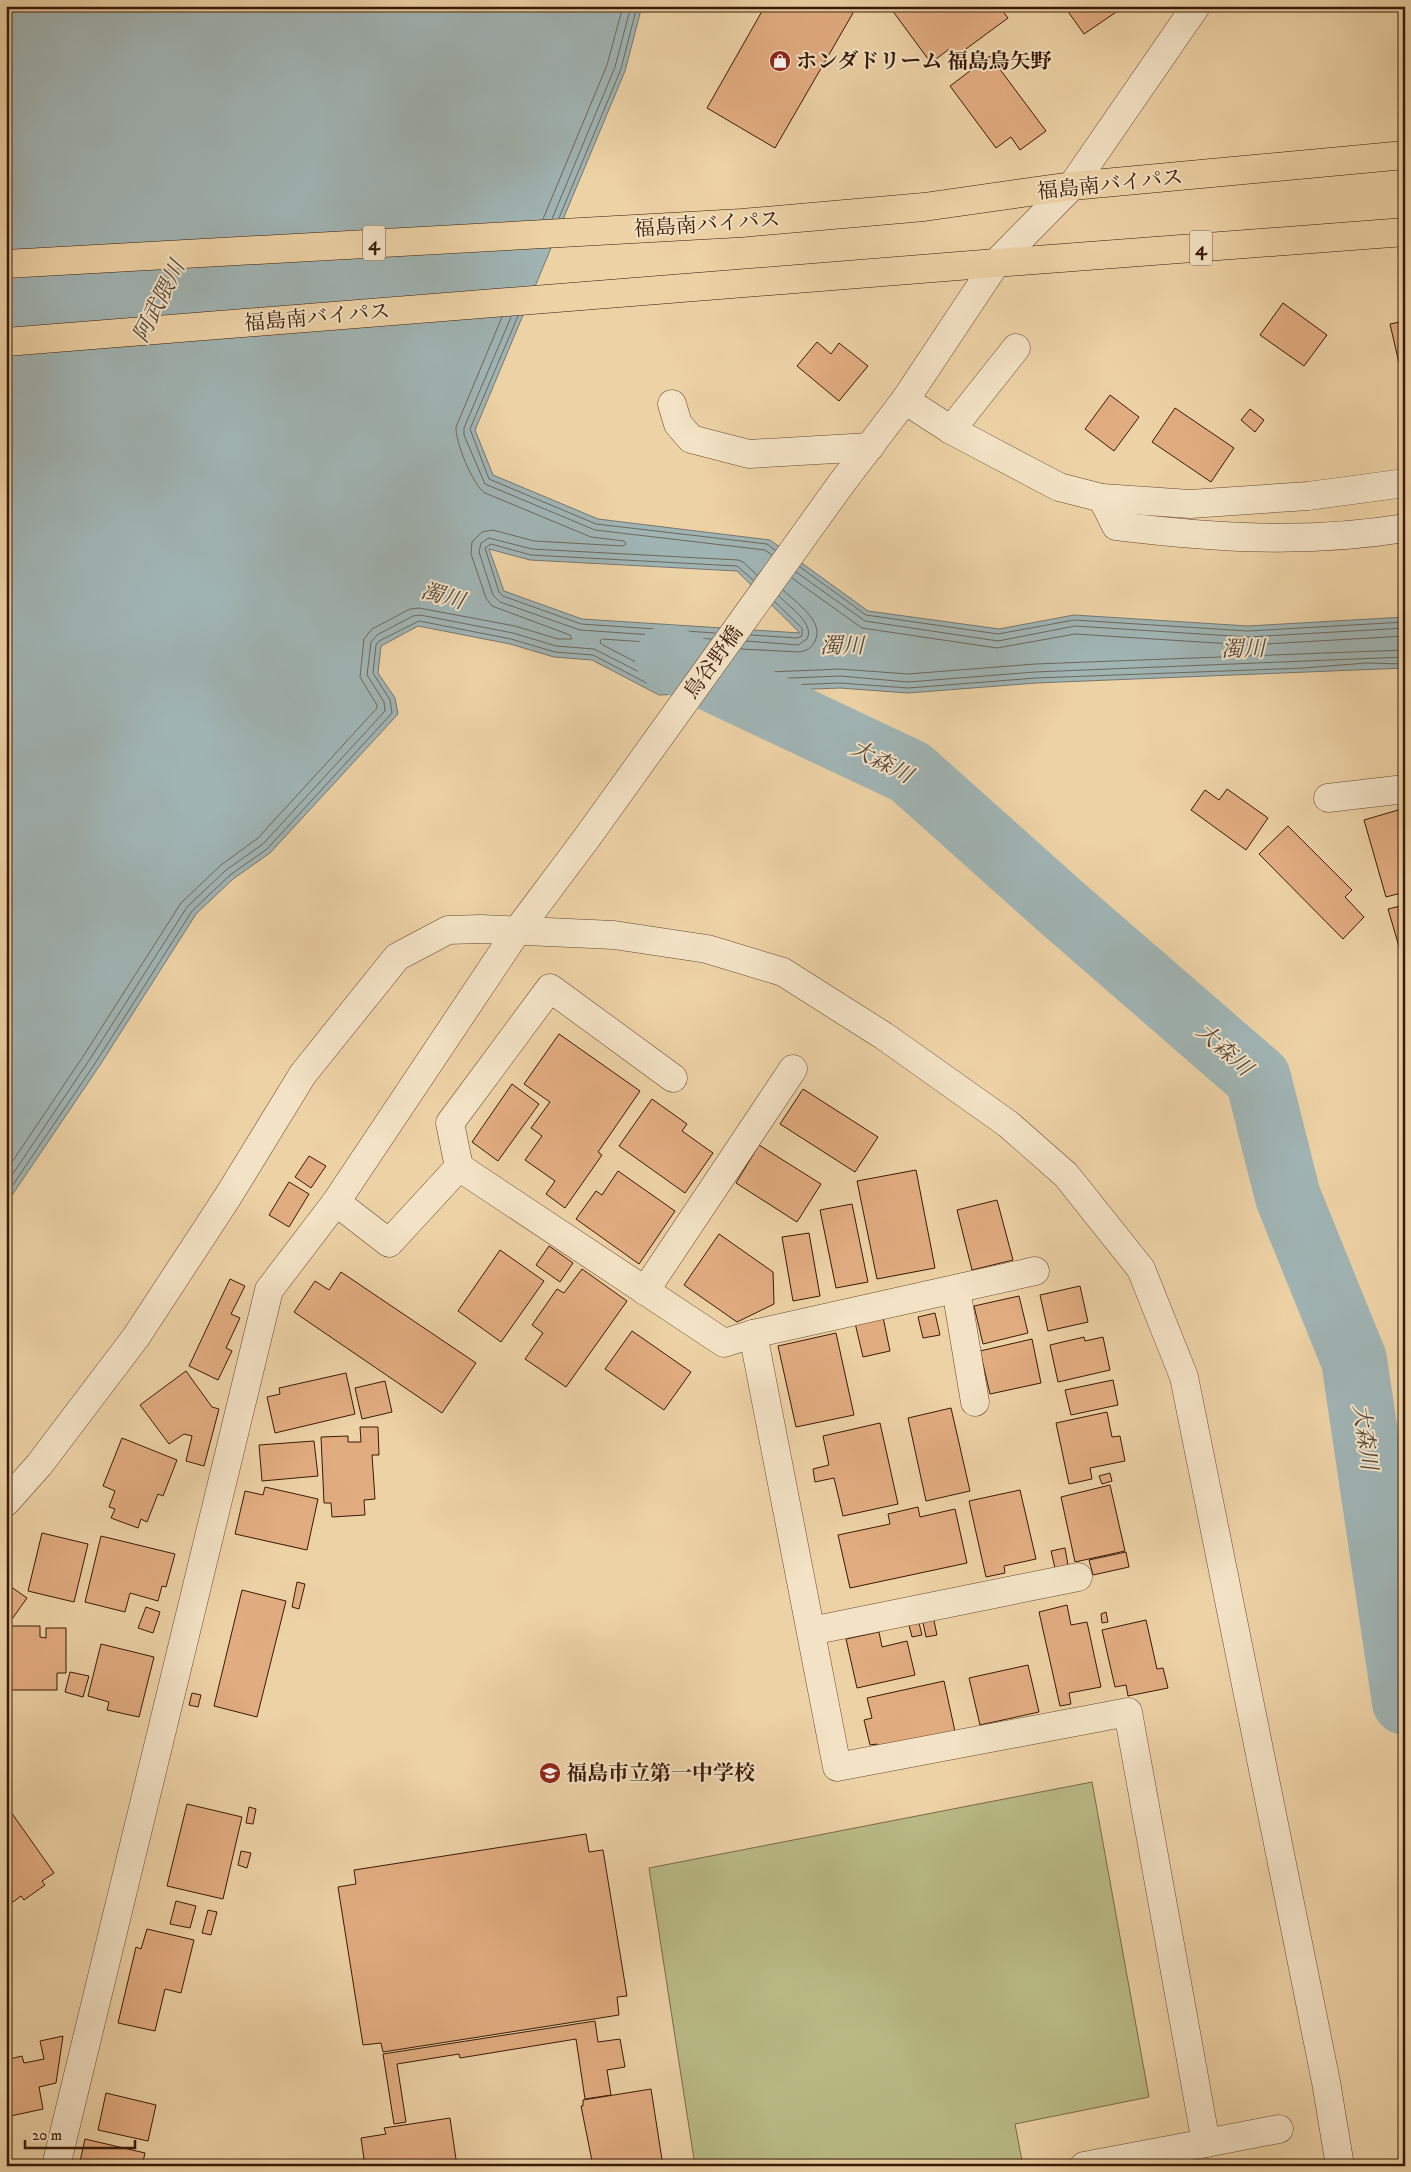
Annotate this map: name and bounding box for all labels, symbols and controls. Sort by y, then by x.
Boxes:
shop icon: ホンダドリーム 福島鳥矢野 [768,49,792,73]
place label: ホンダドリーム 福島鳥矢野 [796,49,1052,75]
street label: 福島南バイパス [1036,164,1184,206]
street label: 福島南バイパス [633,207,781,243]
road number: 4 [363,226,385,260]
road number: 4 [1190,230,1212,266]
water label: 阿武隈川 [127,255,192,347]
street label: 福島南バイパス [243,299,391,337]
water label: 濁川 [418,577,469,616]
street label: 鳥谷野橋 [679,621,749,704]
water label: 濁川 [820,633,866,660]
water label: 濁川 [1221,636,1267,663]
water label: 大森川 [846,735,919,791]
water label: 大森川 [1190,1018,1259,1084]
water label: 大森川 [1347,1403,1383,1474]
school or university icon: 福島市立第一中学校 [538,1761,562,1785]
place label: 福島市立第一中学校 [566,1761,755,1787]
scale bar [25,2117,135,2149]
text: 20 m [32,2126,62,2145]

